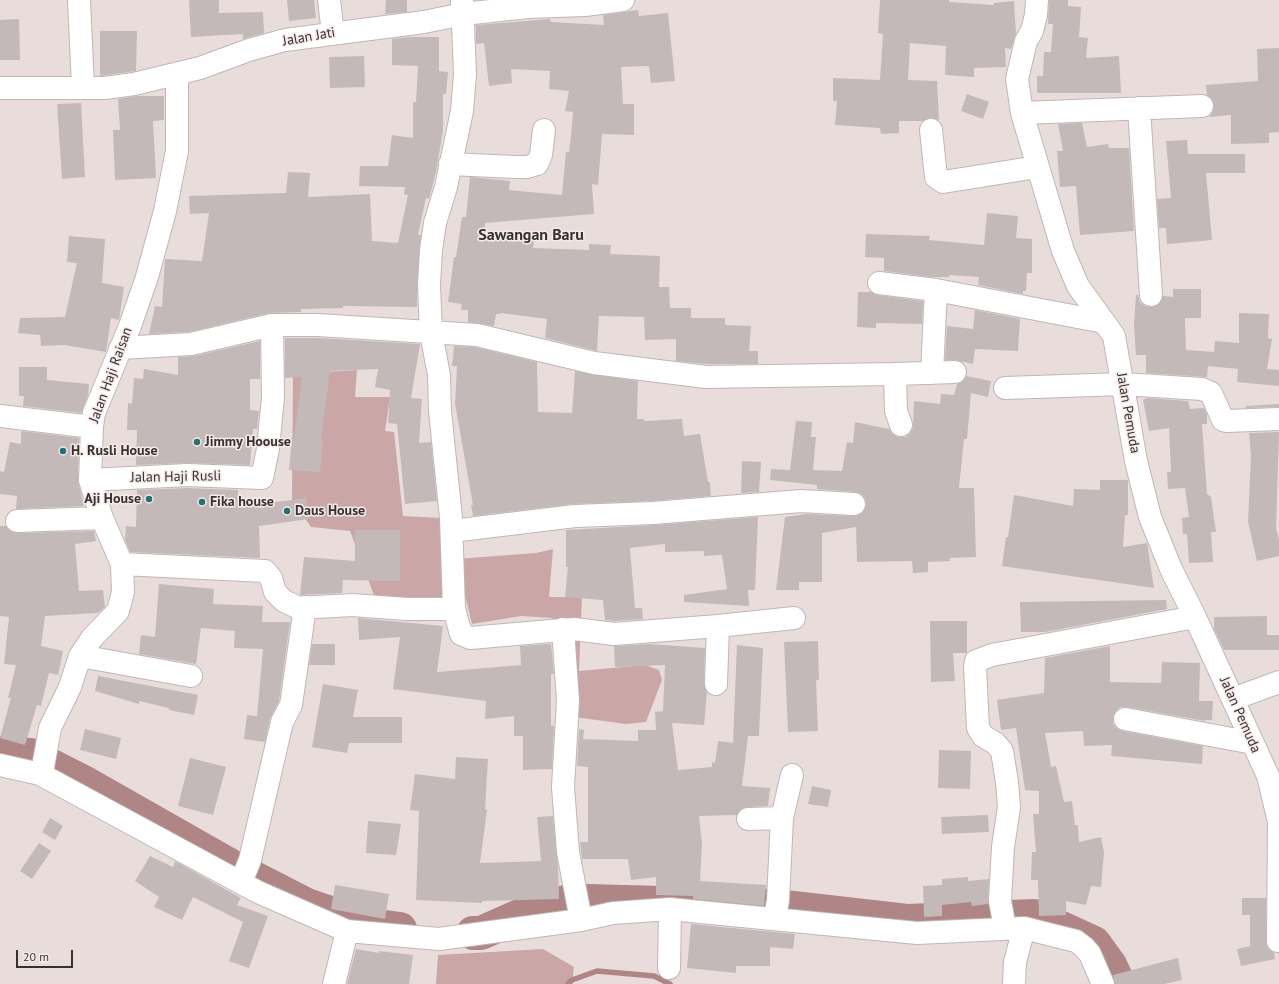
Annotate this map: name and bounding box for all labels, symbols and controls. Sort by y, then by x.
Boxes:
street label: Jalan Jati [281,24,337,50]
district label: Sawangan Baru [478,225,584,245]
street label: Jalan Haji Raisan [86,325,136,425]
street label: Jalan Pemuda [1113,372,1143,454]
place label: Jimmy Hoouse [205,434,291,450]
marker: Jimmy Hoouse [192,437,202,447]
place label: H. Rusli House [71,443,158,459]
marker: H. Rusli House [58,446,68,456]
street label: Jalan Haji Rusli [131,468,221,486]
place label: Aji House [84,491,141,507]
marker: Aji House [144,494,154,504]
place label: Fika house [210,494,274,510]
marker: Fika house [197,497,207,507]
place label: Daus House [295,503,365,519]
marker: Daus House [282,506,292,516]
street label: Jalan Pemuda [1216,674,1264,756]
scale bar [18,942,75,968]
text: 20 m [23,949,49,964]

